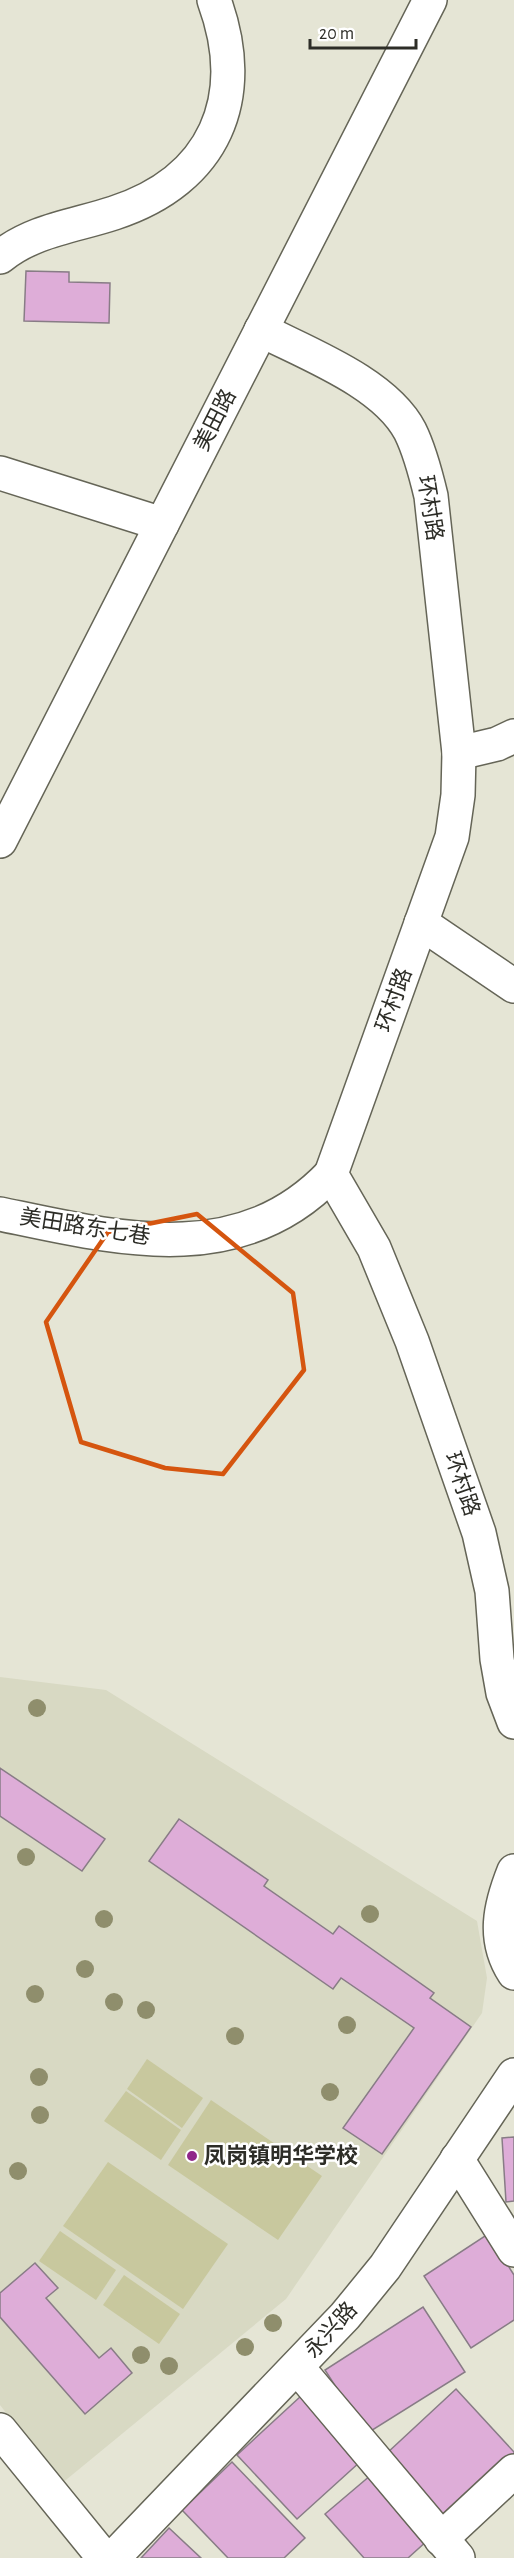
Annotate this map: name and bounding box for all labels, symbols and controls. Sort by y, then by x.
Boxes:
scale bar [310,12,416,50]
text: 20 m [319,25,354,43]
street label: 美田路 [189,385,240,454]
street label: 环村路 [414,474,447,542]
street label: 环村路 [371,965,416,1035]
street label: 美田路东七巷 [18,1205,152,1248]
street label: 环村路 [441,1449,484,1519]
place label: 凤岗镇明华学校 [204,2144,358,2167]
marker: 凤岗镇明华学校 [185,2149,199,2163]
street label: 永兴路 [300,2297,361,2362]

